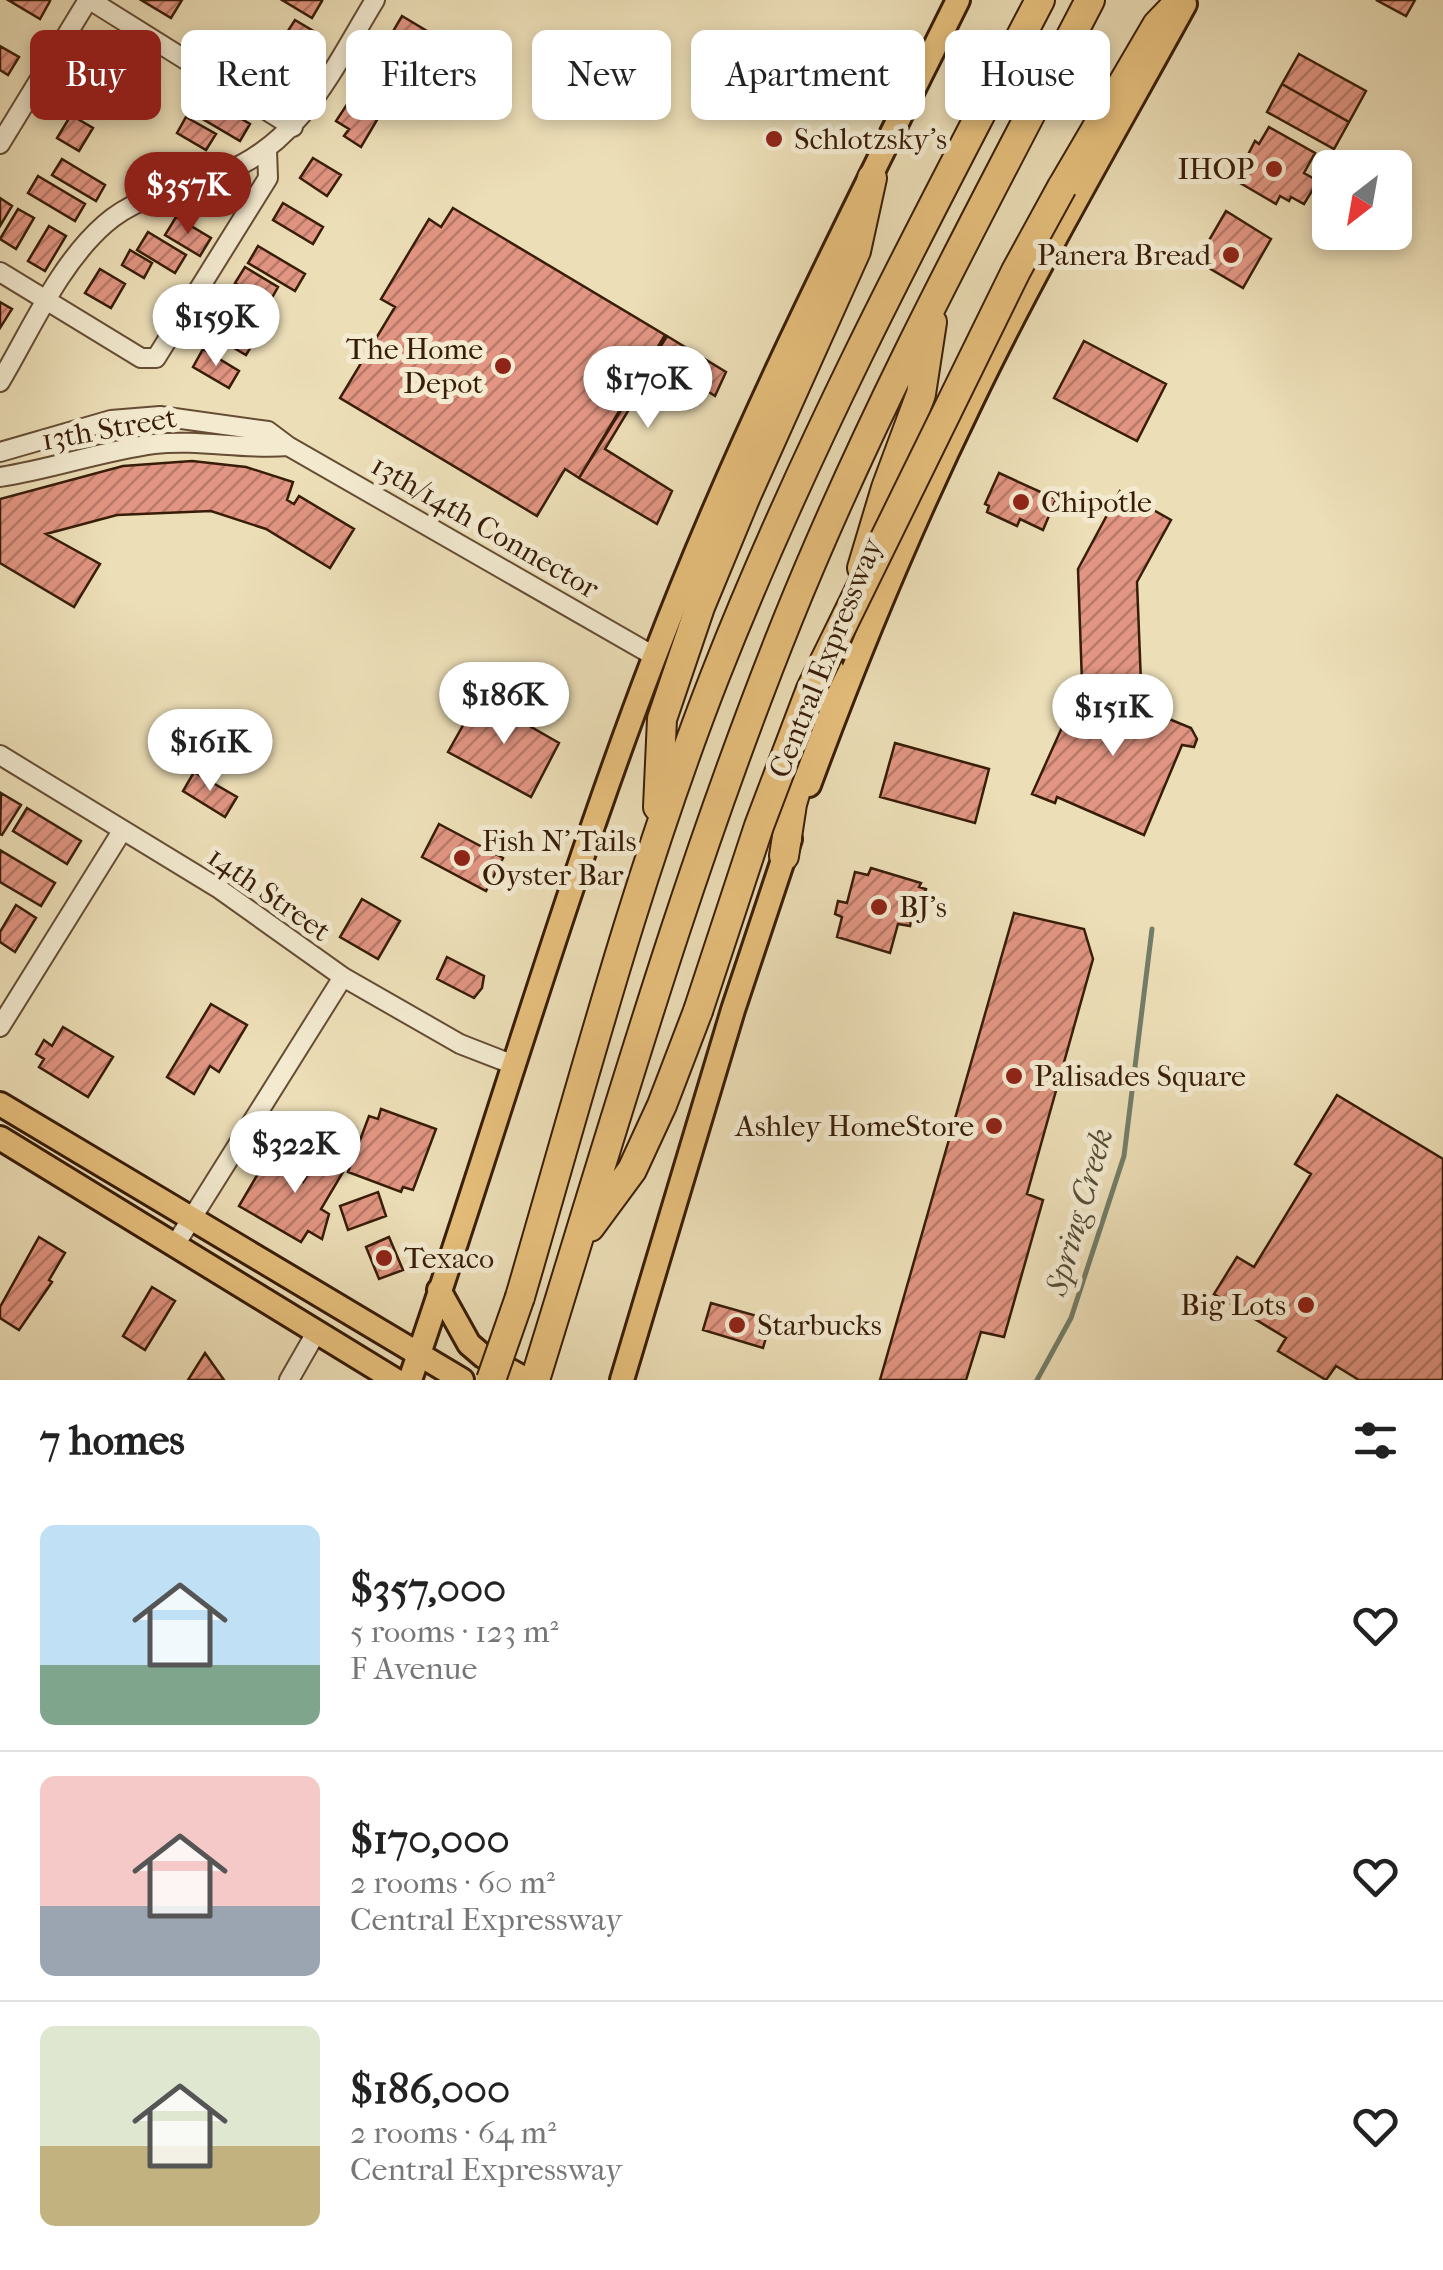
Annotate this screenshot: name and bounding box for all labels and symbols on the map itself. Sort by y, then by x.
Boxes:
place label: Schlotzsky's [794,122,947,157]
marker: Schlotzsky's [763,128,785,150]
north arrow [1312,150,1412,250]
pin: $357K [118,152,258,237]
place label: IHOP [1177,152,1254,187]
marker: IHOP [1263,158,1285,180]
place label: Panera Bread [1037,238,1212,273]
marker: Panera Bread [1220,244,1242,266]
pin: $159K [146,284,286,369]
place label: The Home Depot [346,332,483,401]
pin: $170K [578,346,718,431]
marker: The Home Depot [492,355,514,377]
street label: 13th Street [39,400,179,458]
street label: 13th/14th Connector [365,448,605,606]
place label: Chipotle [1041,485,1152,520]
marker: Chipotle [1010,491,1032,513]
street label: Central Expressway [762,532,890,783]
pin: $186K [434,662,574,747]
pin: $151K [1043,674,1183,759]
pin: $161K [140,709,280,794]
place label: Fish N' Tails Oyster Bar [482,824,637,893]
street label: 14th Street [201,839,337,949]
marker: Fish N' Tails Oyster Bar [451,847,473,869]
place label: BJ's [899,890,947,925]
marker: BJ's [868,896,890,918]
place label: Palisades Square [1034,1059,1246,1094]
marker: Palisades Square [1003,1065,1025,1087]
place label: Ashley HomeStore [734,1109,974,1144]
pin: $322K [225,1111,365,1196]
marker: Ashley HomeStore [983,1115,1005,1137]
water label: Spring Creek [1037,1124,1120,1301]
place label: Texaco [404,1241,494,1276]
marker: Texaco [373,1247,395,1269]
place label: Big Lots [1180,1288,1286,1323]
marker: Big Lots [1295,1294,1317,1316]
place label: Starbucks [757,1308,882,1343]
marker: Starbucks [726,1314,748,1336]

